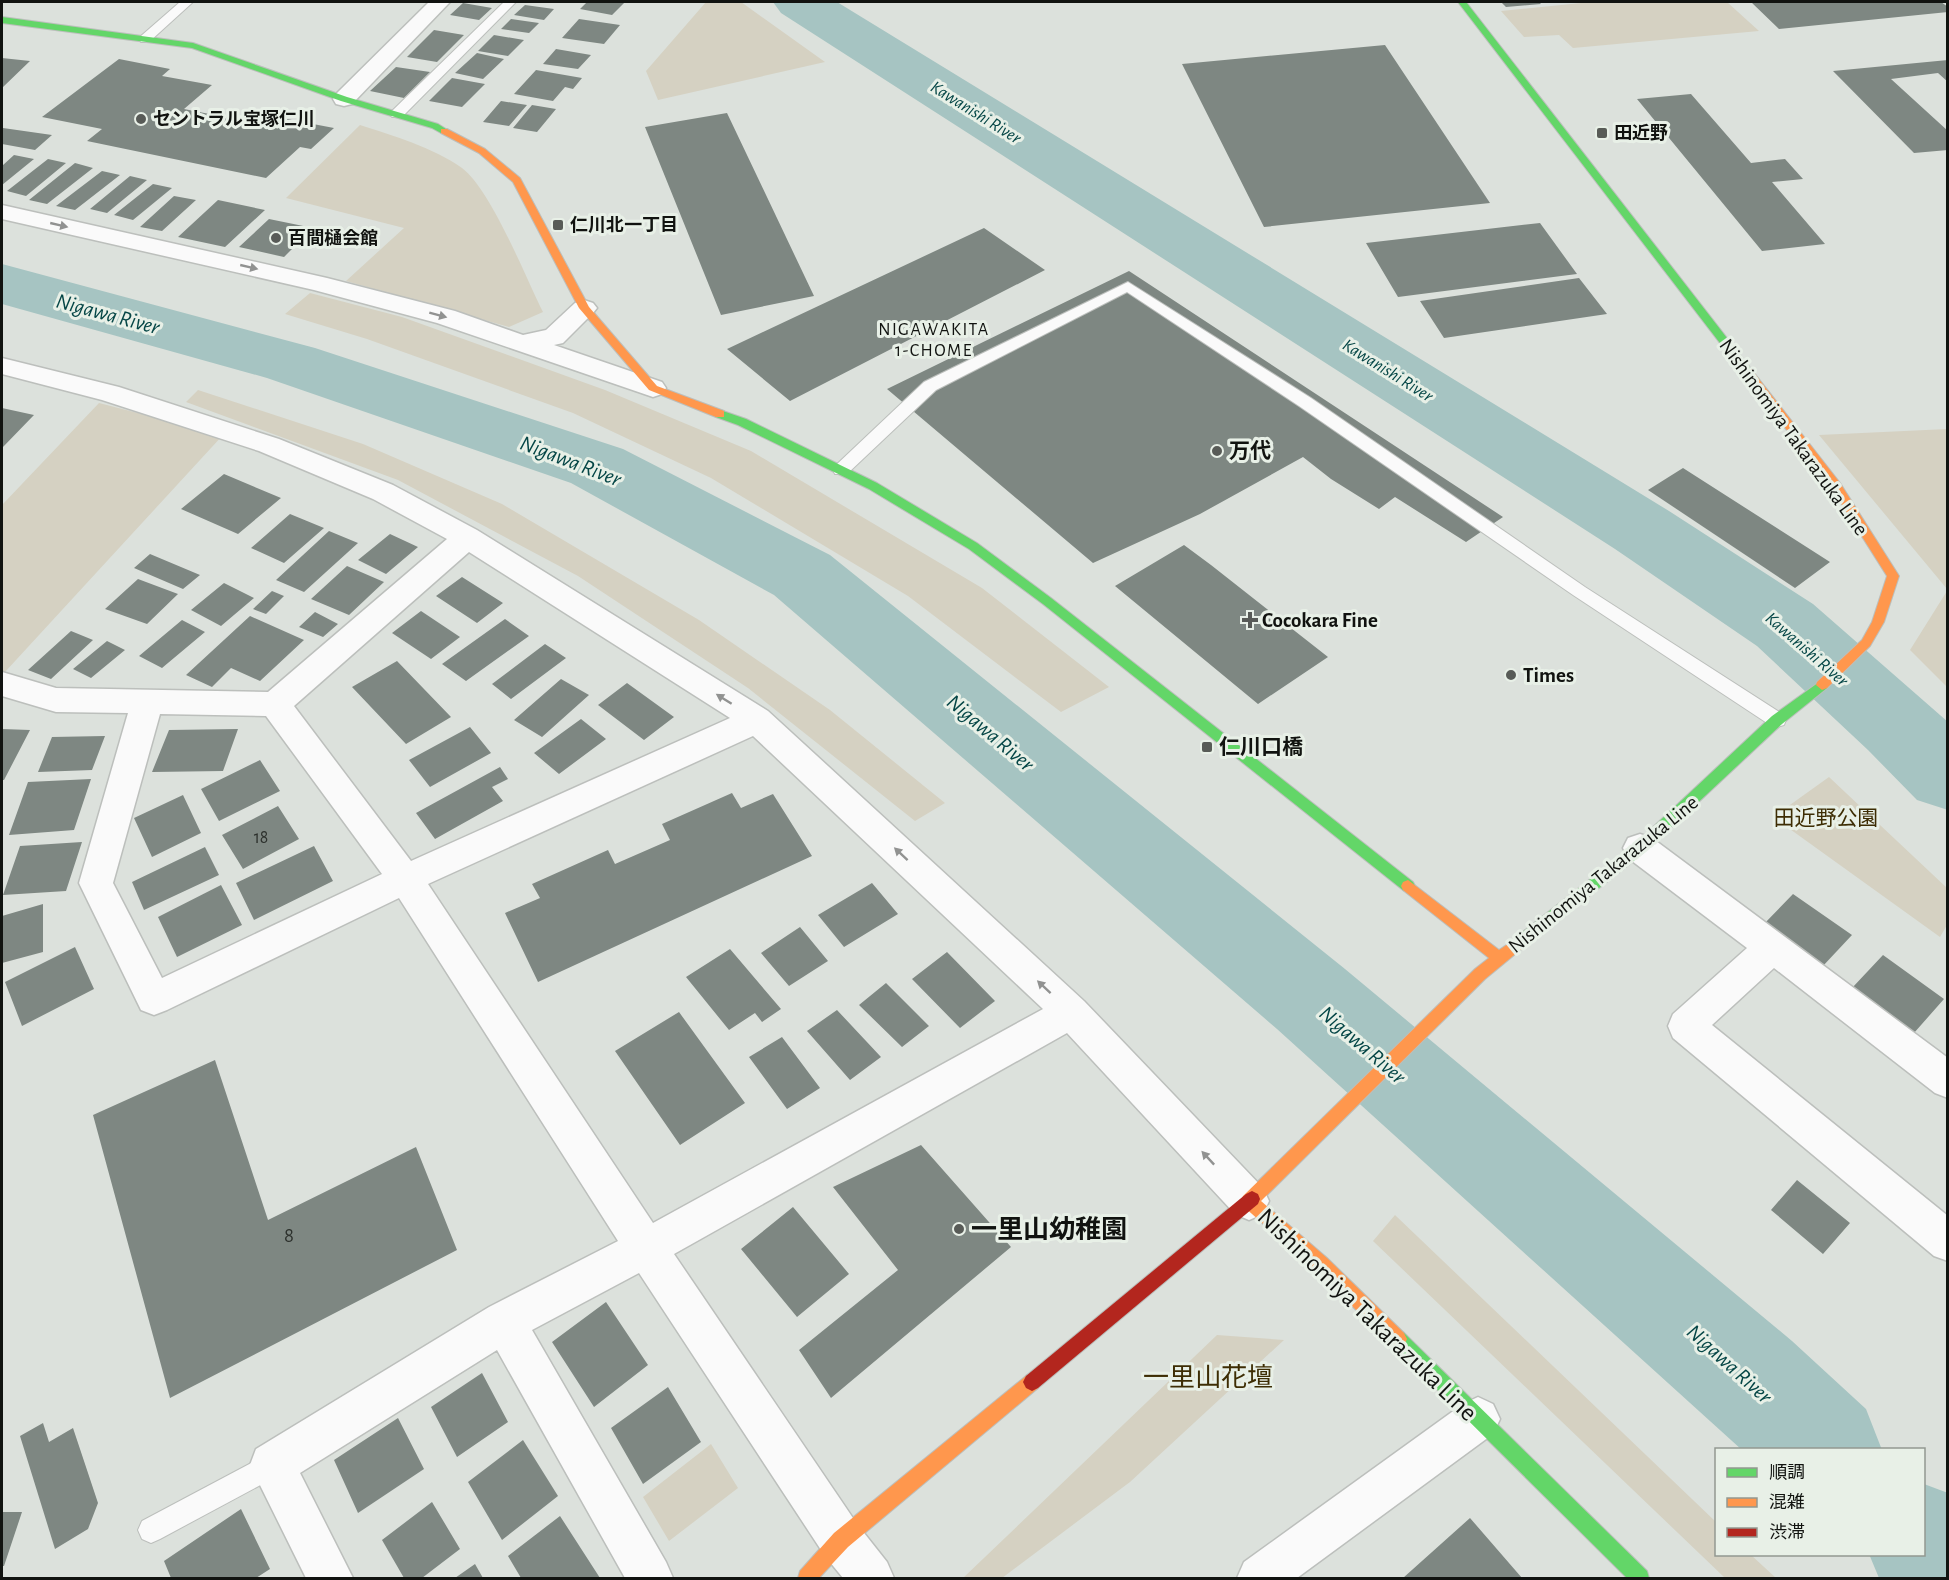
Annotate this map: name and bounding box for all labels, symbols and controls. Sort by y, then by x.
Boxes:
water label: Kawanishi River [927,78,1025,148]
place label: セントラル宝塚仁川 [153,109,315,129]
marker: セントラル宝塚仁川 [134,112,148,126]
place label: 田近野 [1614,123,1668,143]
marker: 田近野 [1595,126,1609,140]
place label: 仁川北一丁目 [570,215,678,235]
marker: 仁川北一丁目 [551,218,565,232]
one-way arrow [49,221,68,230]
place label: 百間樋会館 [288,228,378,248]
marker: 百間樋会館 [269,231,283,245]
one-way arrow [240,263,258,273]
water label: Nigawa River [54,290,163,339]
one-way arrow [429,310,447,320]
district label: NIGAWAKITA 1-CHOME [878,321,990,360]
street label: Nishinomiya Takarazuka Line [1715,335,1872,539]
water label: Kawanishi River [1339,336,1437,406]
water label: Nigawa River [517,432,625,491]
place label: 万代 [1229,439,1271,462]
marker: 万代 [1210,444,1224,458]
water label: Kawanishi River [1762,609,1852,691]
place label: Cocokara Fine [1262,610,1378,631]
marker: Cocokara Fine [1243,613,1257,627]
place label: Times [1523,665,1574,686]
marker: Times [1504,668,1518,682]
water label: Nigawa River [943,690,1039,776]
one-way arrow [715,693,732,704]
place label: 仁川口橋 [1219,736,1303,758]
marker: 仁川口橋 [1200,740,1214,754]
street label: Nishinomiya Takarazuka Line [1504,792,1702,957]
park label: 田近野公園 [1774,807,1879,829]
house number: 18 [254,829,268,847]
one-way arrow [895,848,909,862]
one-way arrow [1037,981,1051,995]
water label: Nigawa River [1315,1002,1410,1088]
one-way arrow [1202,1151,1216,1165]
street label: Nishinomiya Takarazuka Line [1253,1203,1482,1426]
place label: 一里山幼稚園 [971,1215,1127,1243]
marker: 一里山幼稚園 [952,1222,966,1236]
house number: 8 [284,1225,294,1246]
water label: Nigawa River [1683,1320,1777,1408]
park label: 一里山花壇 [1143,1363,1273,1391]
legend [1715,1448,1925,1556]
text: 順調 [1769,1464,1805,1482]
text: 混雑 [1769,1492,1805,1512]
text: 渋滞 [1769,1523,1805,1542]

